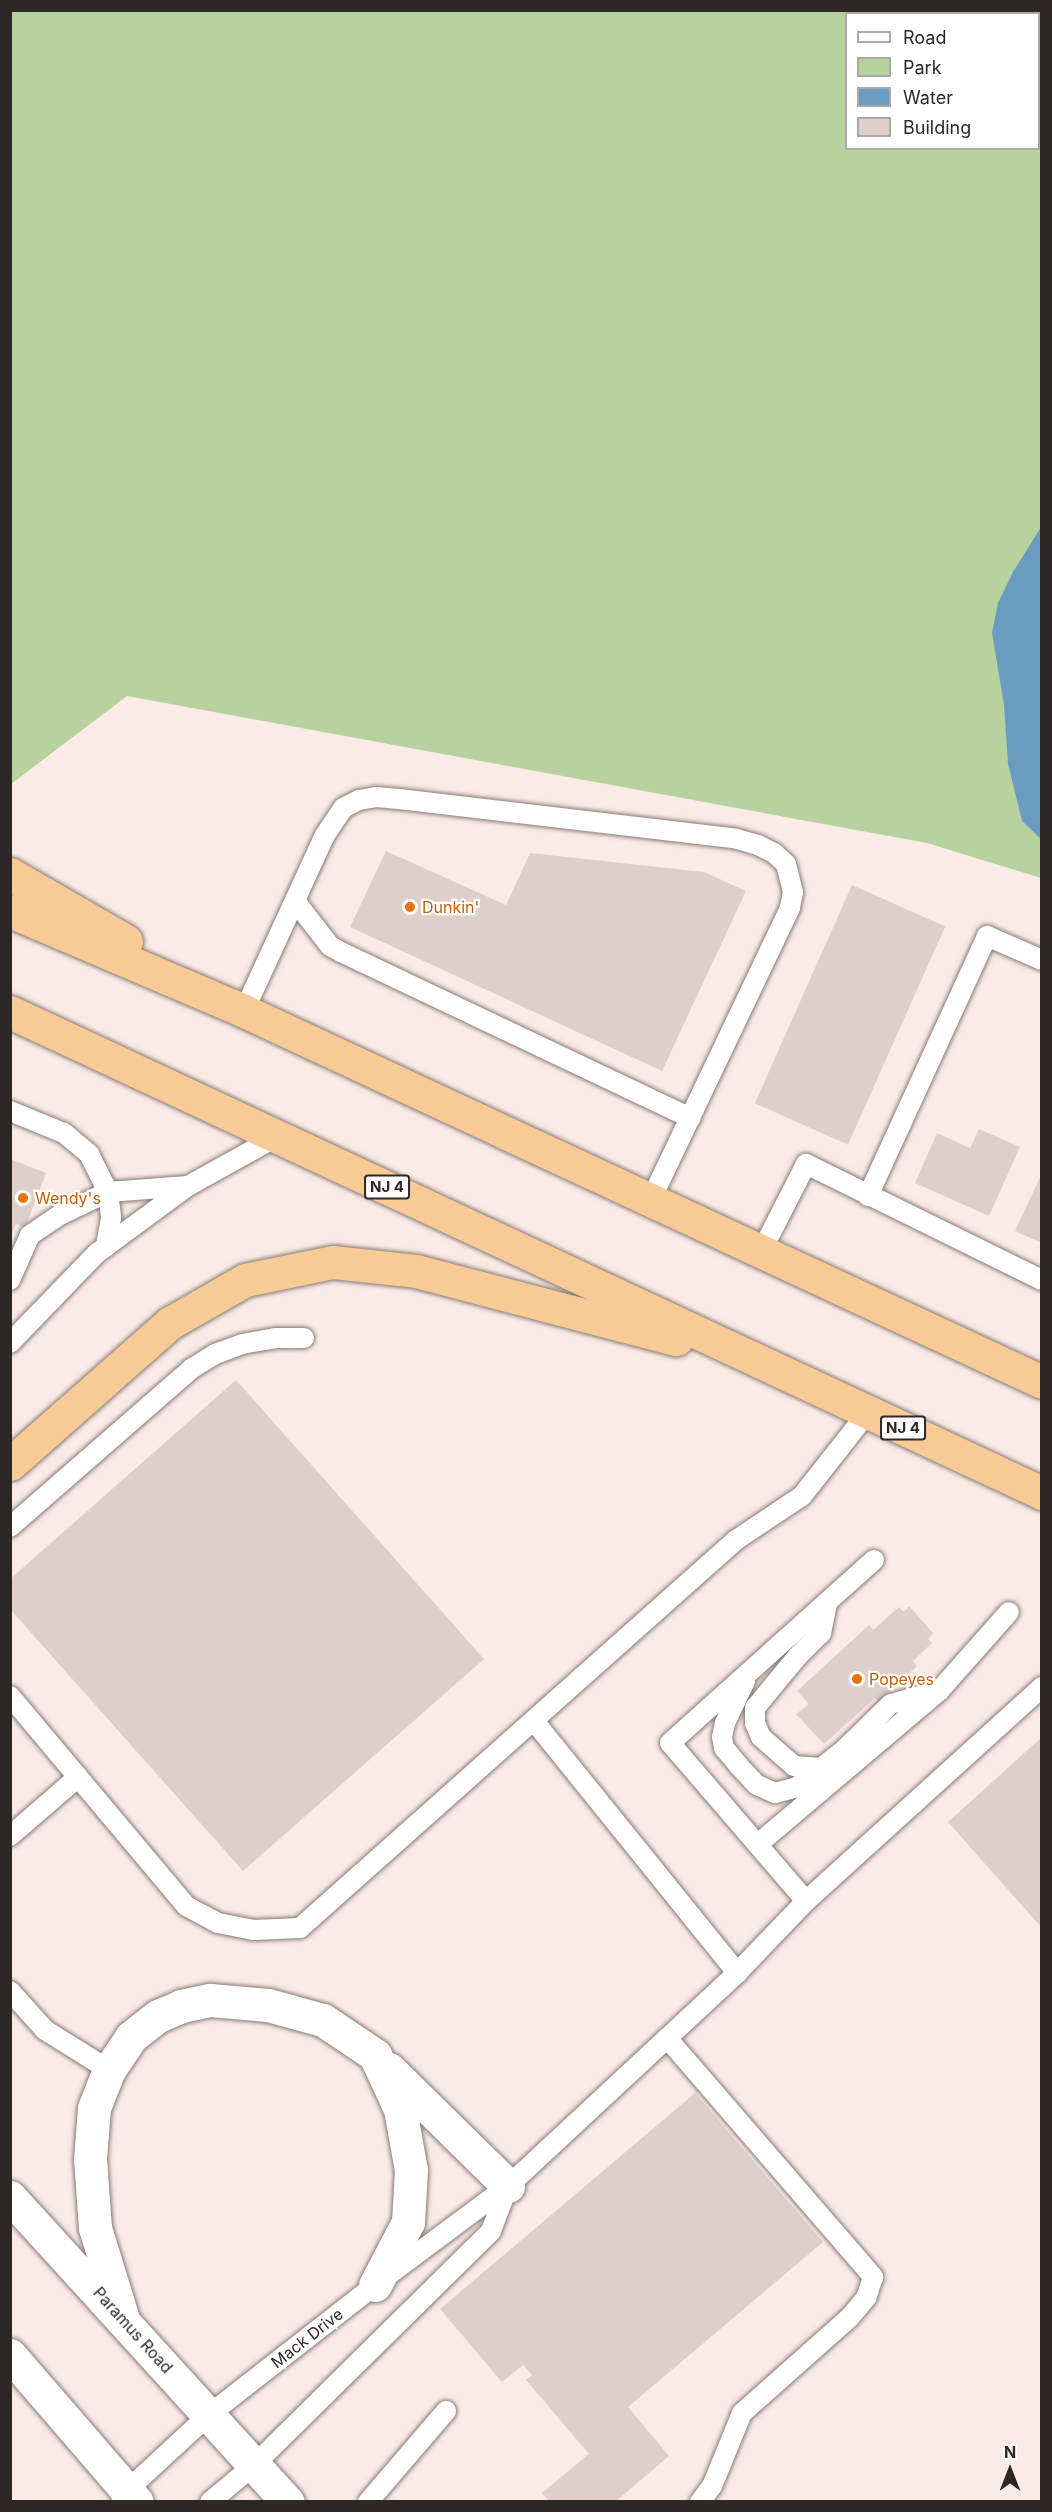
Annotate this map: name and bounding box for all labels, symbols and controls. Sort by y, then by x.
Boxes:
legend [845,12,1040,150]
text: Road [903,27,946,48]
text: Park [903,57,942,78]
text: Water [903,87,953,108]
text: Building [903,117,971,138]
place label: Dunkin' [422,897,479,917]
marker: Dunkin' [403,900,417,914]
road number: NJ 4 [363,1175,411,1199]
place label: Wendy's [35,1188,101,1208]
marker: Wendy's [16,1191,30,1205]
road number: NJ 4 [879,1416,927,1440]
place label: Popeyes [869,1669,934,1689]
marker: Popeyes [850,1672,864,1686]
street label: Paramus Road [89,2283,177,2377]
street label: Mack Drive [267,2304,347,2372]
north arrow [980,2440,1040,2500]
text: N [1004,2442,1016,2462]

